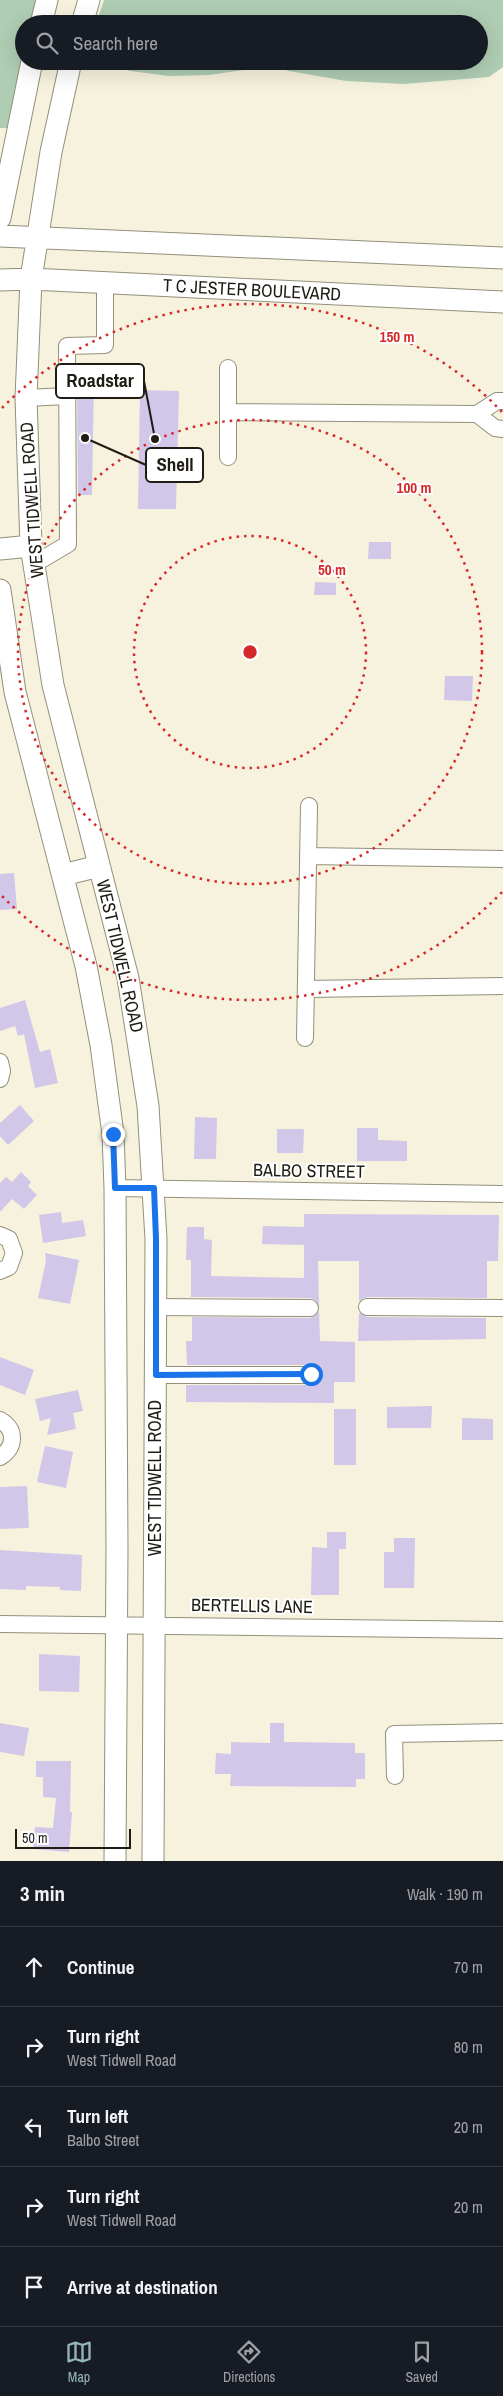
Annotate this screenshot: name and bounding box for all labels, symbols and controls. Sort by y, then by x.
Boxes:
search box [15,15,488,70]
icon: search [33,29,61,57]
text: Search here [73,30,158,56]
street label: T C JESTER BOULEVARD [162,272,342,307]
text: 150 m [380,326,414,347]
callout: Roadstar [56,364,144,398]
text: Roadstar [66,367,134,393]
street label: WEST TIDWELL ROAD [14,421,49,579]
callout: Shell [146,448,203,482]
text: Shell [156,451,194,477]
text: 100 m [397,477,431,498]
text: 50 m [318,559,346,580]
centre of rings [241,643,259,661]
street label: WEST TIDWELL ROAD [91,877,150,1035]
route end [102,1123,125,1146]
street label: BALBO STREET [253,1157,365,1184]
route start [300,1363,323,1386]
street label: WEST TIDWELL ROAD [142,1400,167,1556]
street label: BERTELLIS LANE [191,1592,313,1619]
scale bar [15,1826,131,1849]
text: 50 m [22,1829,48,1847]
text: 3 min [20,1879,65,1908]
text: Walk · 190 m [407,1883,483,1905]
icon: ahead [20,1953,48,1981]
text: Continue [67,1954,135,1980]
text: 70 m [454,1956,483,1978]
text: Turn right [67,2023,139,2049]
icon: right [20,2033,48,2061]
text: 80 m [454,2036,483,2058]
text: West Tidwell Road [67,2049,176,2071]
text: Turn left [67,2103,128,2129]
icon: left [20,2113,48,2141]
text: 20 m [454,2116,483,2138]
text: Balbo Street [67,2129,139,2151]
text: Turn right [67,2183,139,2209]
icon: right [20,2193,48,2221]
text: 20 m [454,2196,483,2218]
text: West Tidwell Road [67,2209,176,2231]
icon: arrive [20,2273,48,2301]
text: Arrive at destination [67,2274,218,2300]
tab: Map [65,2338,93,2386]
tab: Directions [223,2338,275,2386]
tab: Saved [405,2338,438,2386]

